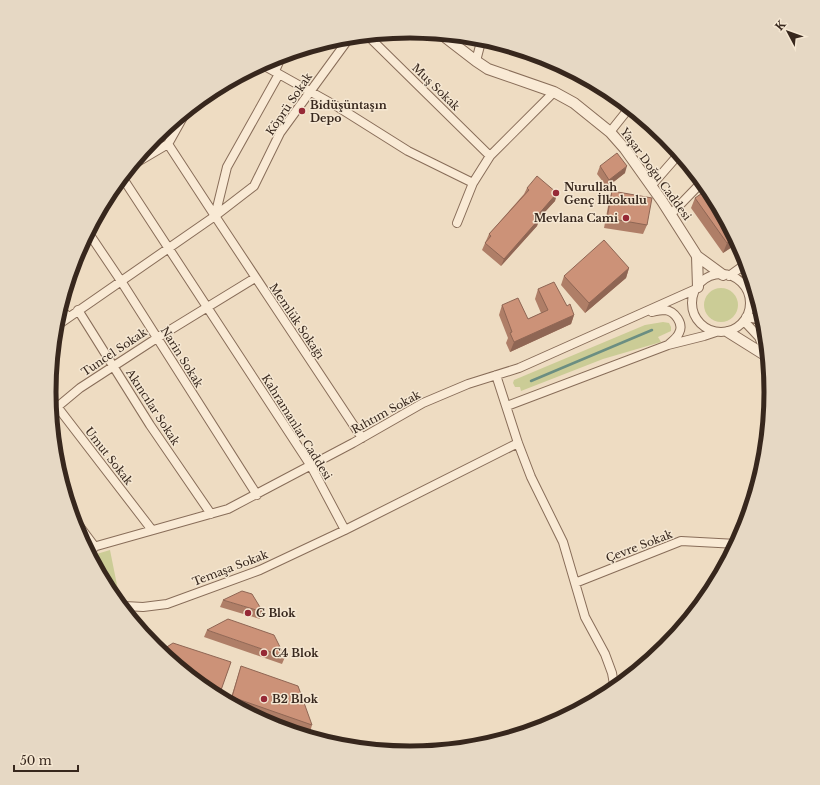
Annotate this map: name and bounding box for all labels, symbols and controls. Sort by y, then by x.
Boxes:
north arrow [768,12,808,52]
text: K [772,17,789,33]
street label: Muş Sokak [409,61,463,113]
street label: Köprü Sokak [263,70,315,138]
place label: Bidüşüntaşın Depo [310,98,387,125]
marker: Bidüşüntaşın Depo [297,106,307,116]
street label: Yaşar Doğu Caddesi [617,124,694,223]
place label: Nurullah Genç İlkokulu [564,180,647,207]
marker: Nurullah Genç İlkokulu [551,188,561,198]
place label: Mevlana Cami [534,211,618,225]
marker: Mevlana Cami [621,213,631,223]
street label: Memlük Sokağı [267,281,328,362]
street label: Narin Sokak [158,324,206,390]
street label: Tuncel Sokak [79,325,150,379]
street label: Akıncılar Sokak [123,365,183,448]
street label: Kahramanlar Caddesi [259,372,335,482]
street label: Rıhtım Sokak [349,387,423,437]
street label: Umut Sokak [82,424,136,488]
street label: Çevre Sokak [604,527,674,565]
street label: Temaşa Sokak [190,547,270,589]
place label: G Blok [256,606,296,620]
marker: G Blok [243,608,253,618]
place label: C4 Blok [272,646,319,660]
marker: C4 Blok [259,648,269,658]
place label: B2 Blok [272,692,319,706]
marker: B2 Blok [259,694,269,704]
scale bar [14,747,78,773]
text: 50 m [20,753,52,768]

